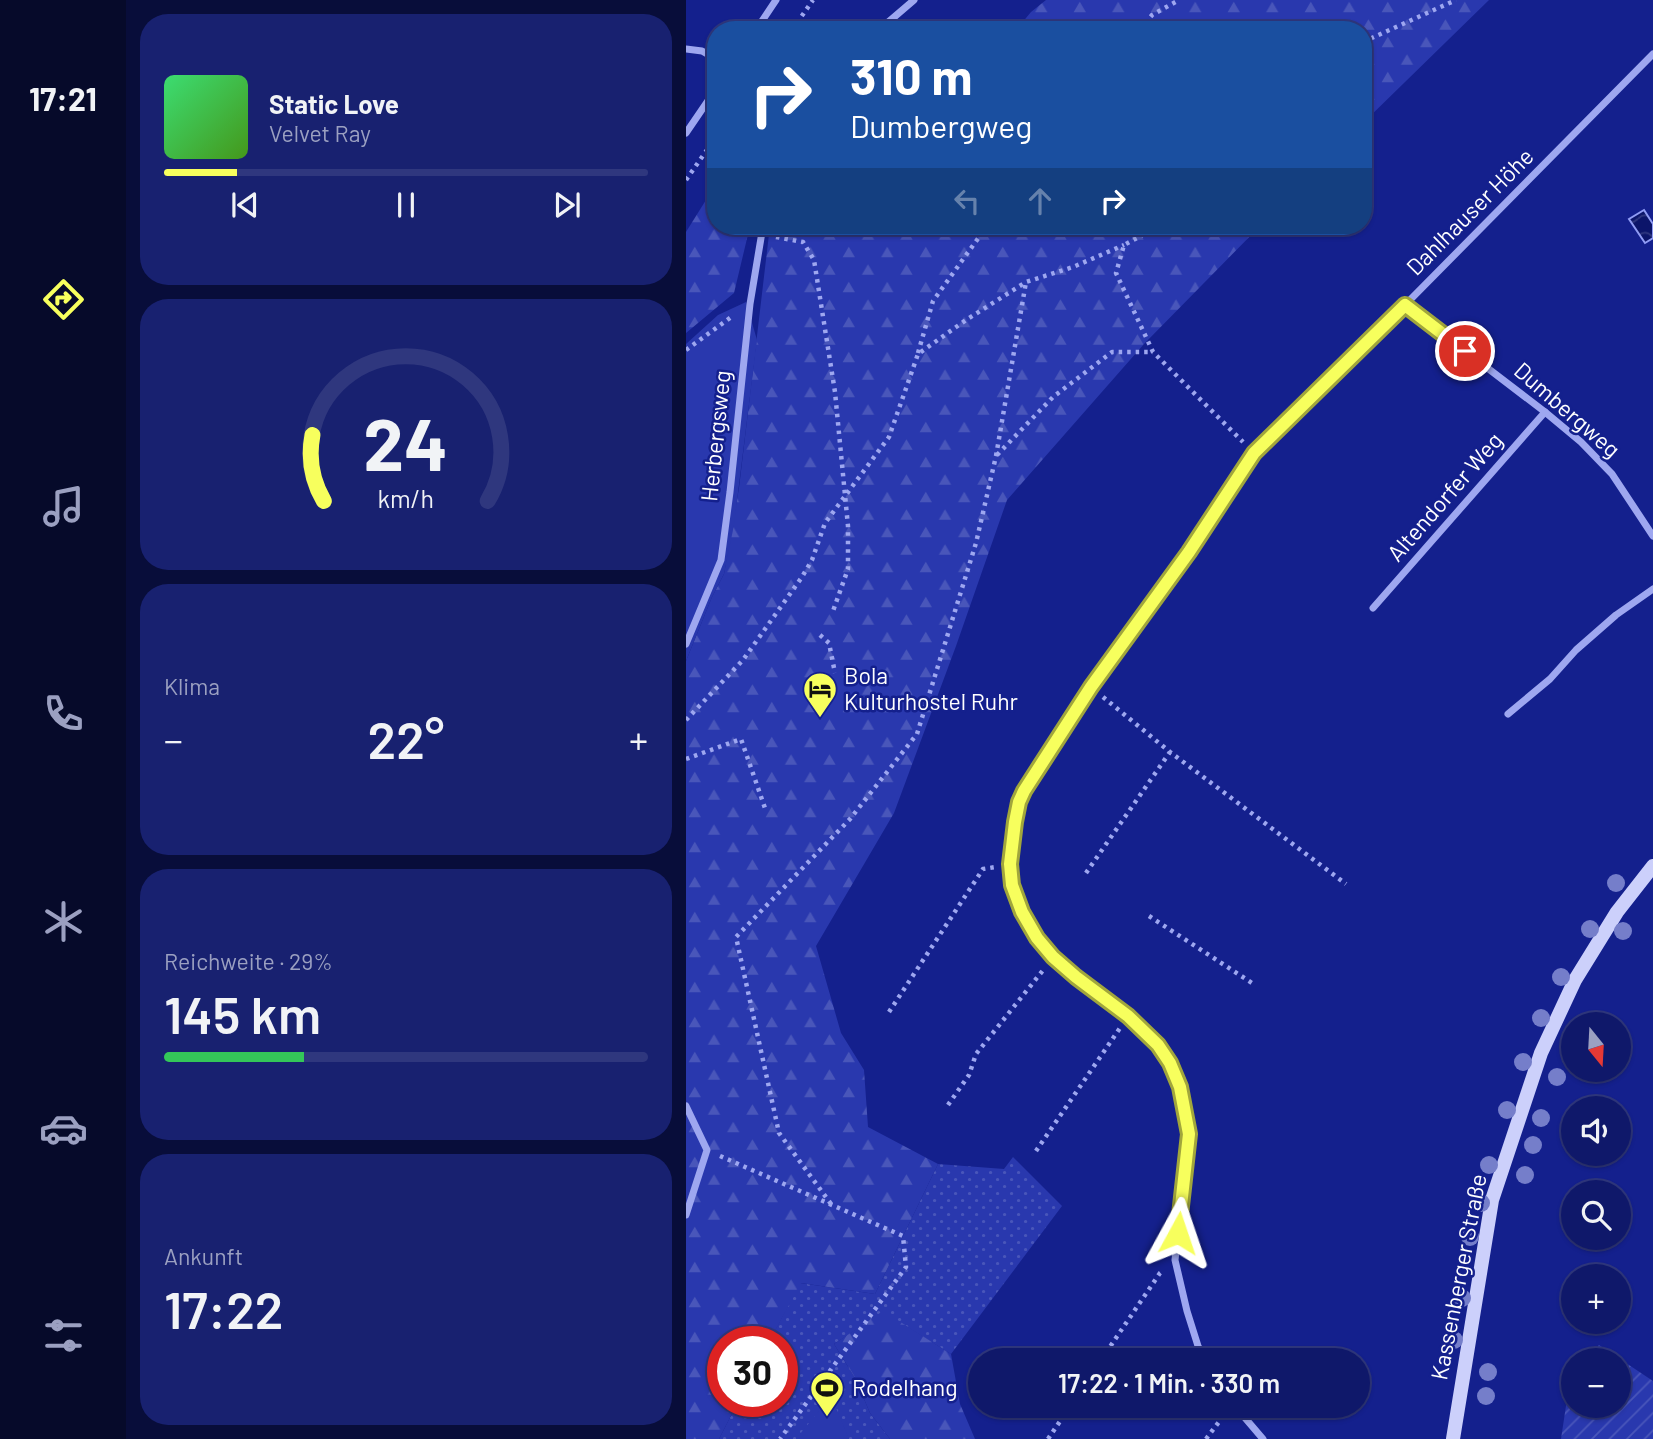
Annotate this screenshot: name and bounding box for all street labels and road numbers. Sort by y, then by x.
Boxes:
street label: Dahlhauser Höhe [1400,142,1539,281]
street label: Dumbergweg [1509,356,1626,463]
street label: Herbergsweg [694,369,736,503]
street label: Altendorfer Weg [1381,426,1508,566]
street label: Kassenberger Straße [1424,1171,1492,1382]

